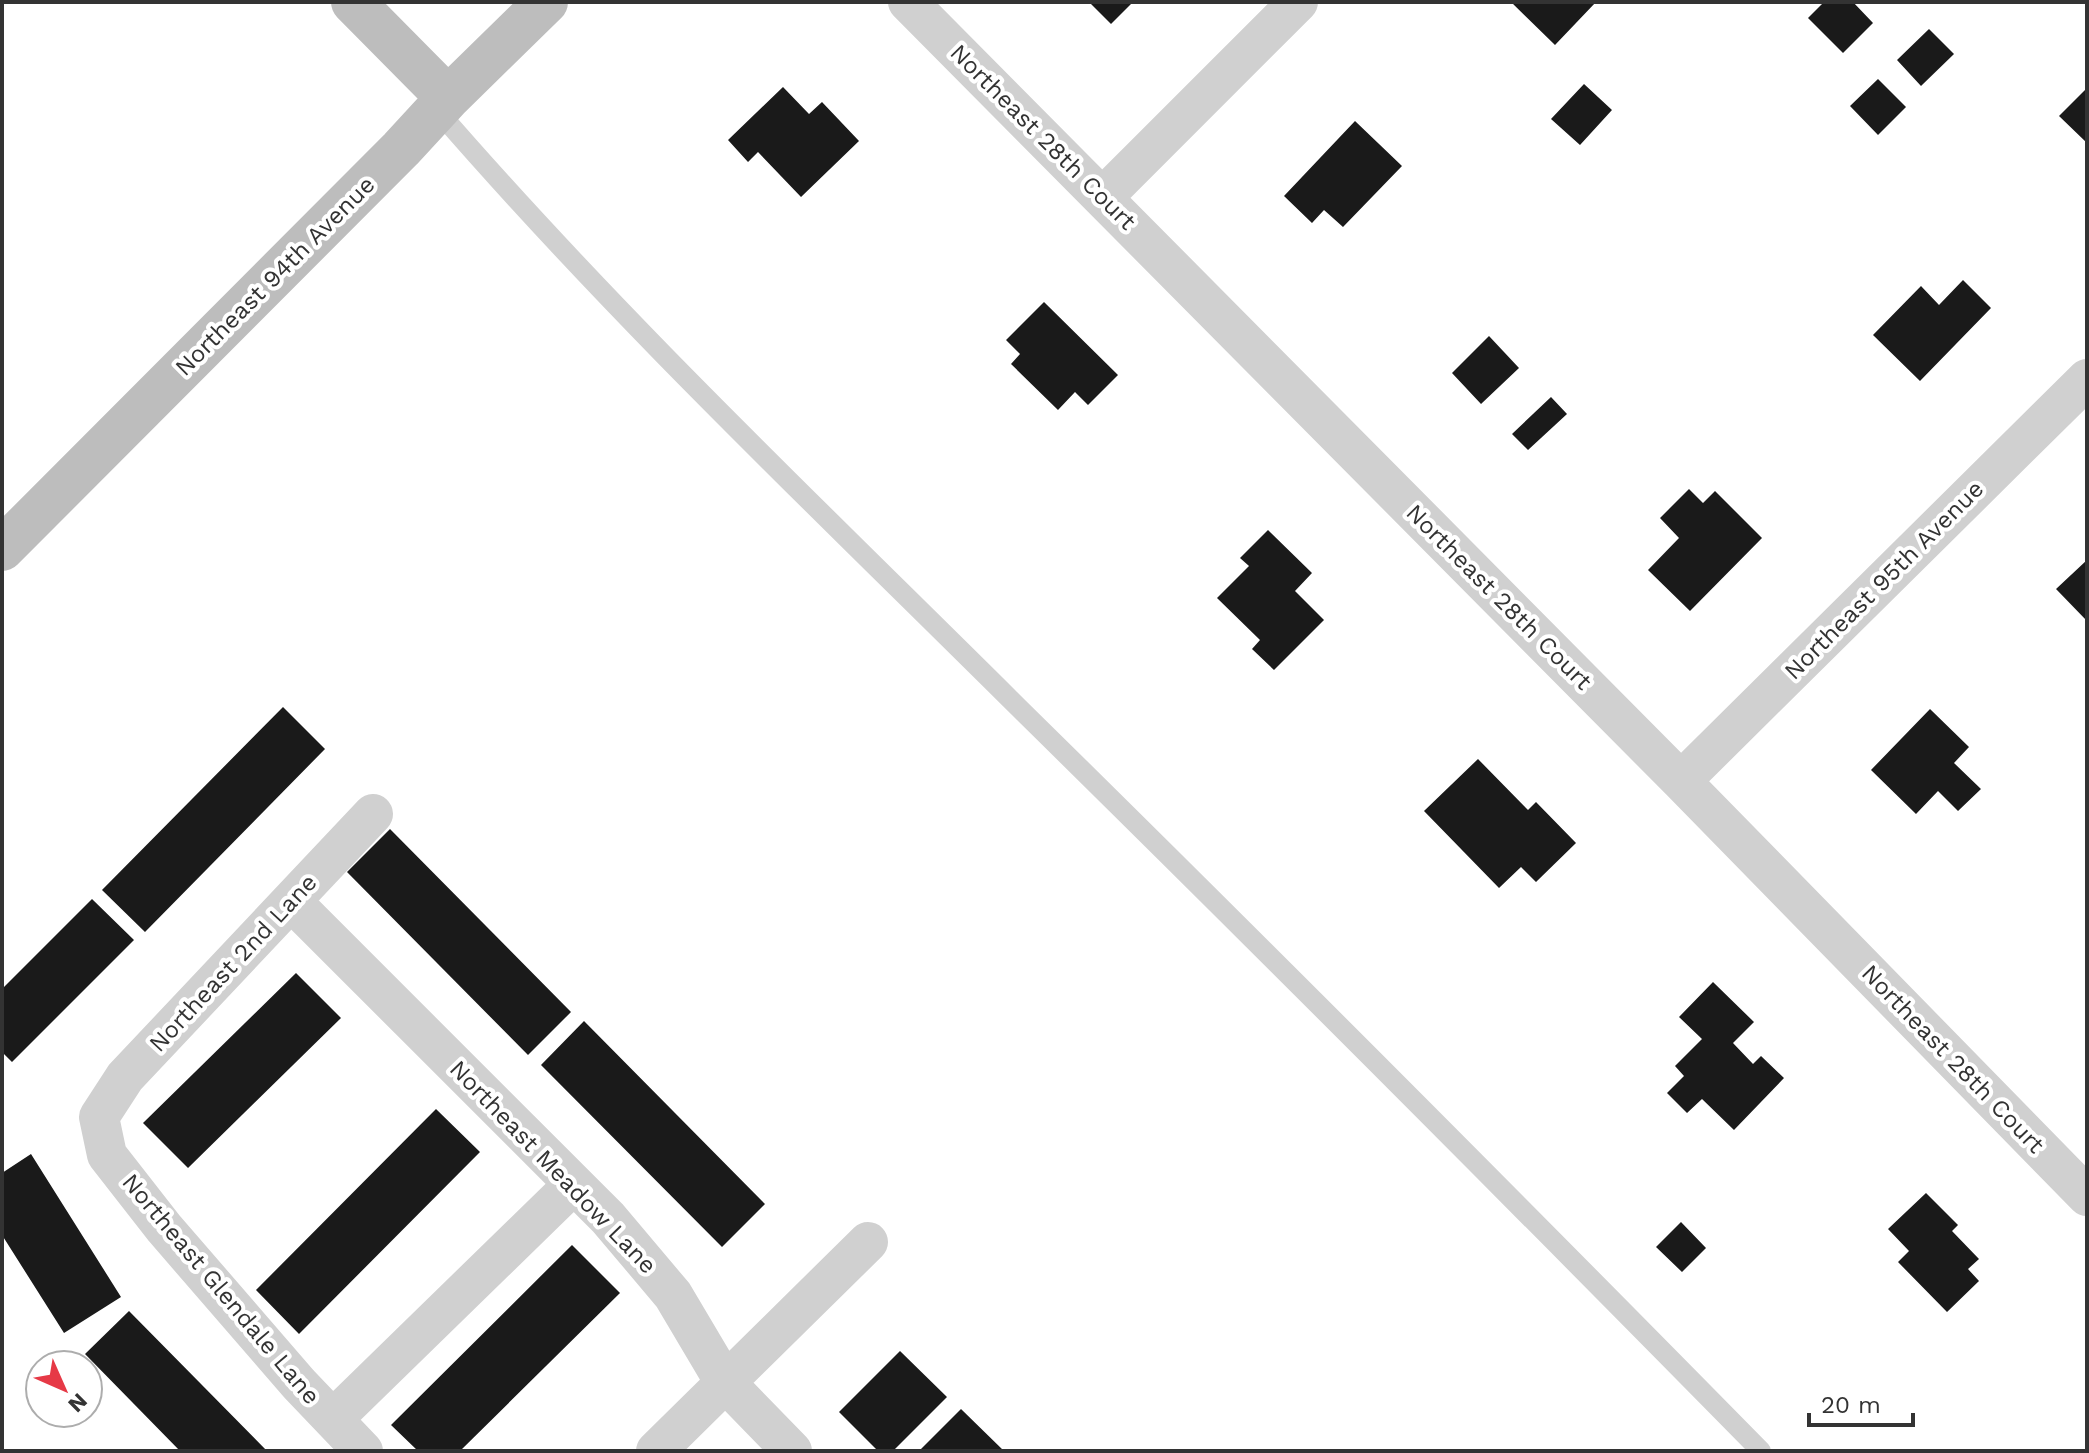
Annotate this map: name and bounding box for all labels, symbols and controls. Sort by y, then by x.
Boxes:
street label: Northeast 28th Court [944,38,1142,236]
street label: Northeast 94th Avenue [169,170,381,382]
street label: Northeast 95th Avenue [1779,475,1989,685]
street label: Northeast 28th Court [1400,498,1598,696]
street label: Northeast 2nd Lane [143,868,323,1058]
street label: Northeast 28th Court [1856,959,2050,1159]
street label: Northeast Meadow Lane [444,1055,662,1279]
street label: Northeast Glendale Lane [116,1168,326,1410]
north arrow [24,1349,104,1429]
scale bar [1809,1377,1913,1427]
text: N [63,1388,92,1417]
text: 20 m [1821,1391,1881,1419]

